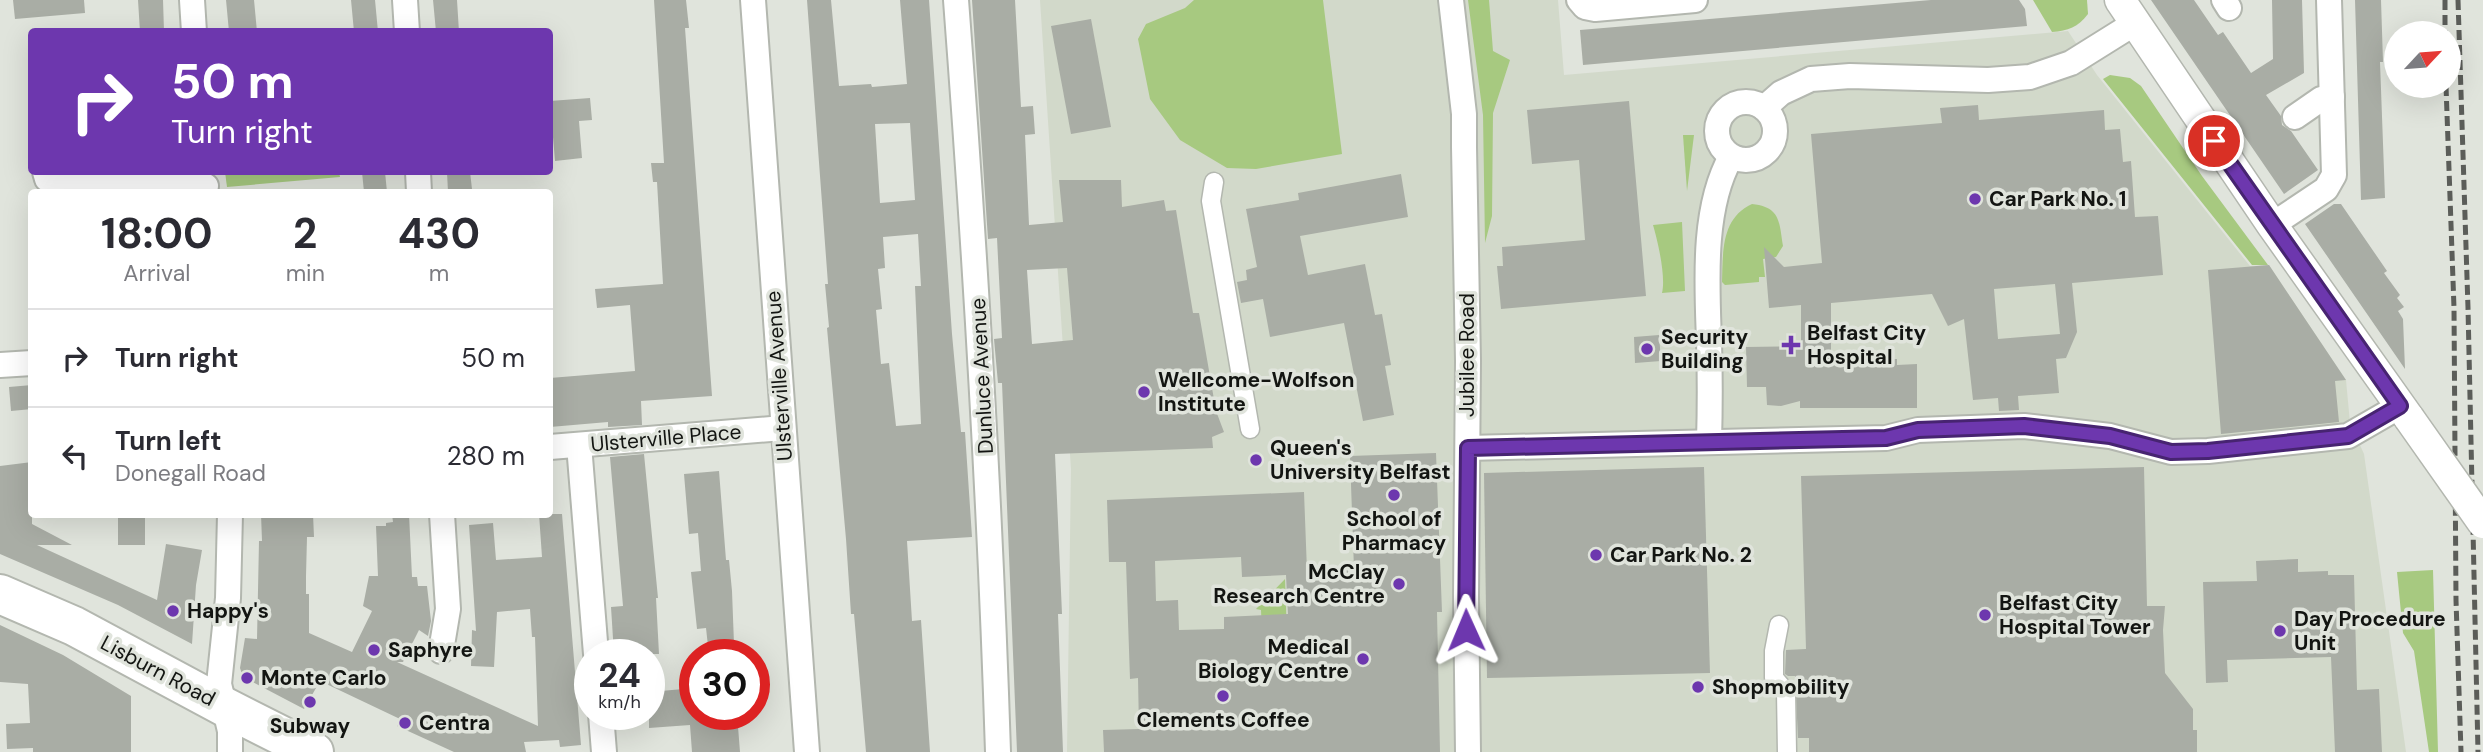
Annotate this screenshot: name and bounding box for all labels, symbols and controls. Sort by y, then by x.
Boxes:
north arrow [2384,21,2460,98]
map controls [2384,21,2461,98]
text: 50 m [171,49,294,113]
icon: right [56,56,147,147]
text: Turn right [171,111,313,153]
pin [2184,111,2244,171]
icon: arrive [2195,122,2233,160]
place label: Car Park No. 1 [1989,185,2127,213]
marker: Car Park No. 1 [1967,191,1983,207]
text: 18:00 [101,206,213,261]
text: 2 [293,206,317,261]
text: 430 [398,206,480,261]
text: Arrival [123,258,190,288]
text: min [286,258,325,288]
text: m [429,258,449,288]
street label: Ulsterville Avenue [759,290,799,462]
street label: Jubilee Road [1453,293,1481,417]
street label: Dunluce Avenue [964,297,1000,455]
place label: Belfast City Hospital [1807,319,1927,371]
place label: Security Building [1661,323,1748,375]
marker: Belfast City Hospital [1781,335,1801,355]
icon: right [56,339,94,377]
text: Turn right [115,341,239,375]
text: 50 m [461,341,525,375]
marker: Security Building [1639,341,1655,357]
place label: Wellcome-Wolfson Institute [1158,366,1355,418]
marker: Wellcome-Wolfson Institute [1136,384,1152,400]
street label: Ulsterville Place [589,417,743,459]
text: Turn left [115,424,222,458]
place label: Queen's University Belfast [1270,434,1451,486]
icon: left [56,437,94,475]
text: 280 m [447,439,525,473]
marker: Queen's University Belfast [1248,452,1264,468]
text: Donegall Road [115,458,266,488]
marker: School of Pharmacy [1386,487,1402,503]
place label: School of Pharmacy [1342,505,1446,557]
place label: Car Park No. 2 [1610,541,1752,569]
marker: Car Park No. 2 [1588,547,1604,563]
place label: McClay Research Centre [1213,558,1385,610]
marker: McClay Research Centre [1391,576,1407,592]
place label: Belfast City Hospital Tower [1999,589,2151,641]
position arrow [1429,593,1503,667]
place label: Happy's [187,597,269,625]
marker: Happy's [165,603,181,619]
place label: Day Procedure Unit [2294,605,2446,657]
marker: Belfast City Hospital Tower [1977,607,1993,623]
marker: Day Procedure Unit [2272,623,2288,639]
street label: Lisburn Road [96,629,220,713]
place label: Medical Biology Centre [1198,633,1349,685]
place label: Saphyre [388,636,473,664]
speed limit sign: 30 [679,639,770,730]
marker: Saphyre [366,642,382,658]
marker: Medical Biology Centre [1355,651,1371,667]
text: 24 [598,652,641,698]
place label: Monte Carlo [261,664,387,692]
marker: Monte Carlo [239,670,255,686]
place label: Shopmobility [1712,673,1850,701]
marker: Shopmobility [1690,679,1706,695]
marker: Clements Coffee [1215,688,1231,704]
text: km/h [598,690,641,714]
marker: Subway [302,694,318,710]
place label: Clements Coffee [1136,706,1310,734]
place label: Centra [419,709,490,737]
place label: Subway [270,712,350,740]
marker: Centra [397,715,413,731]

